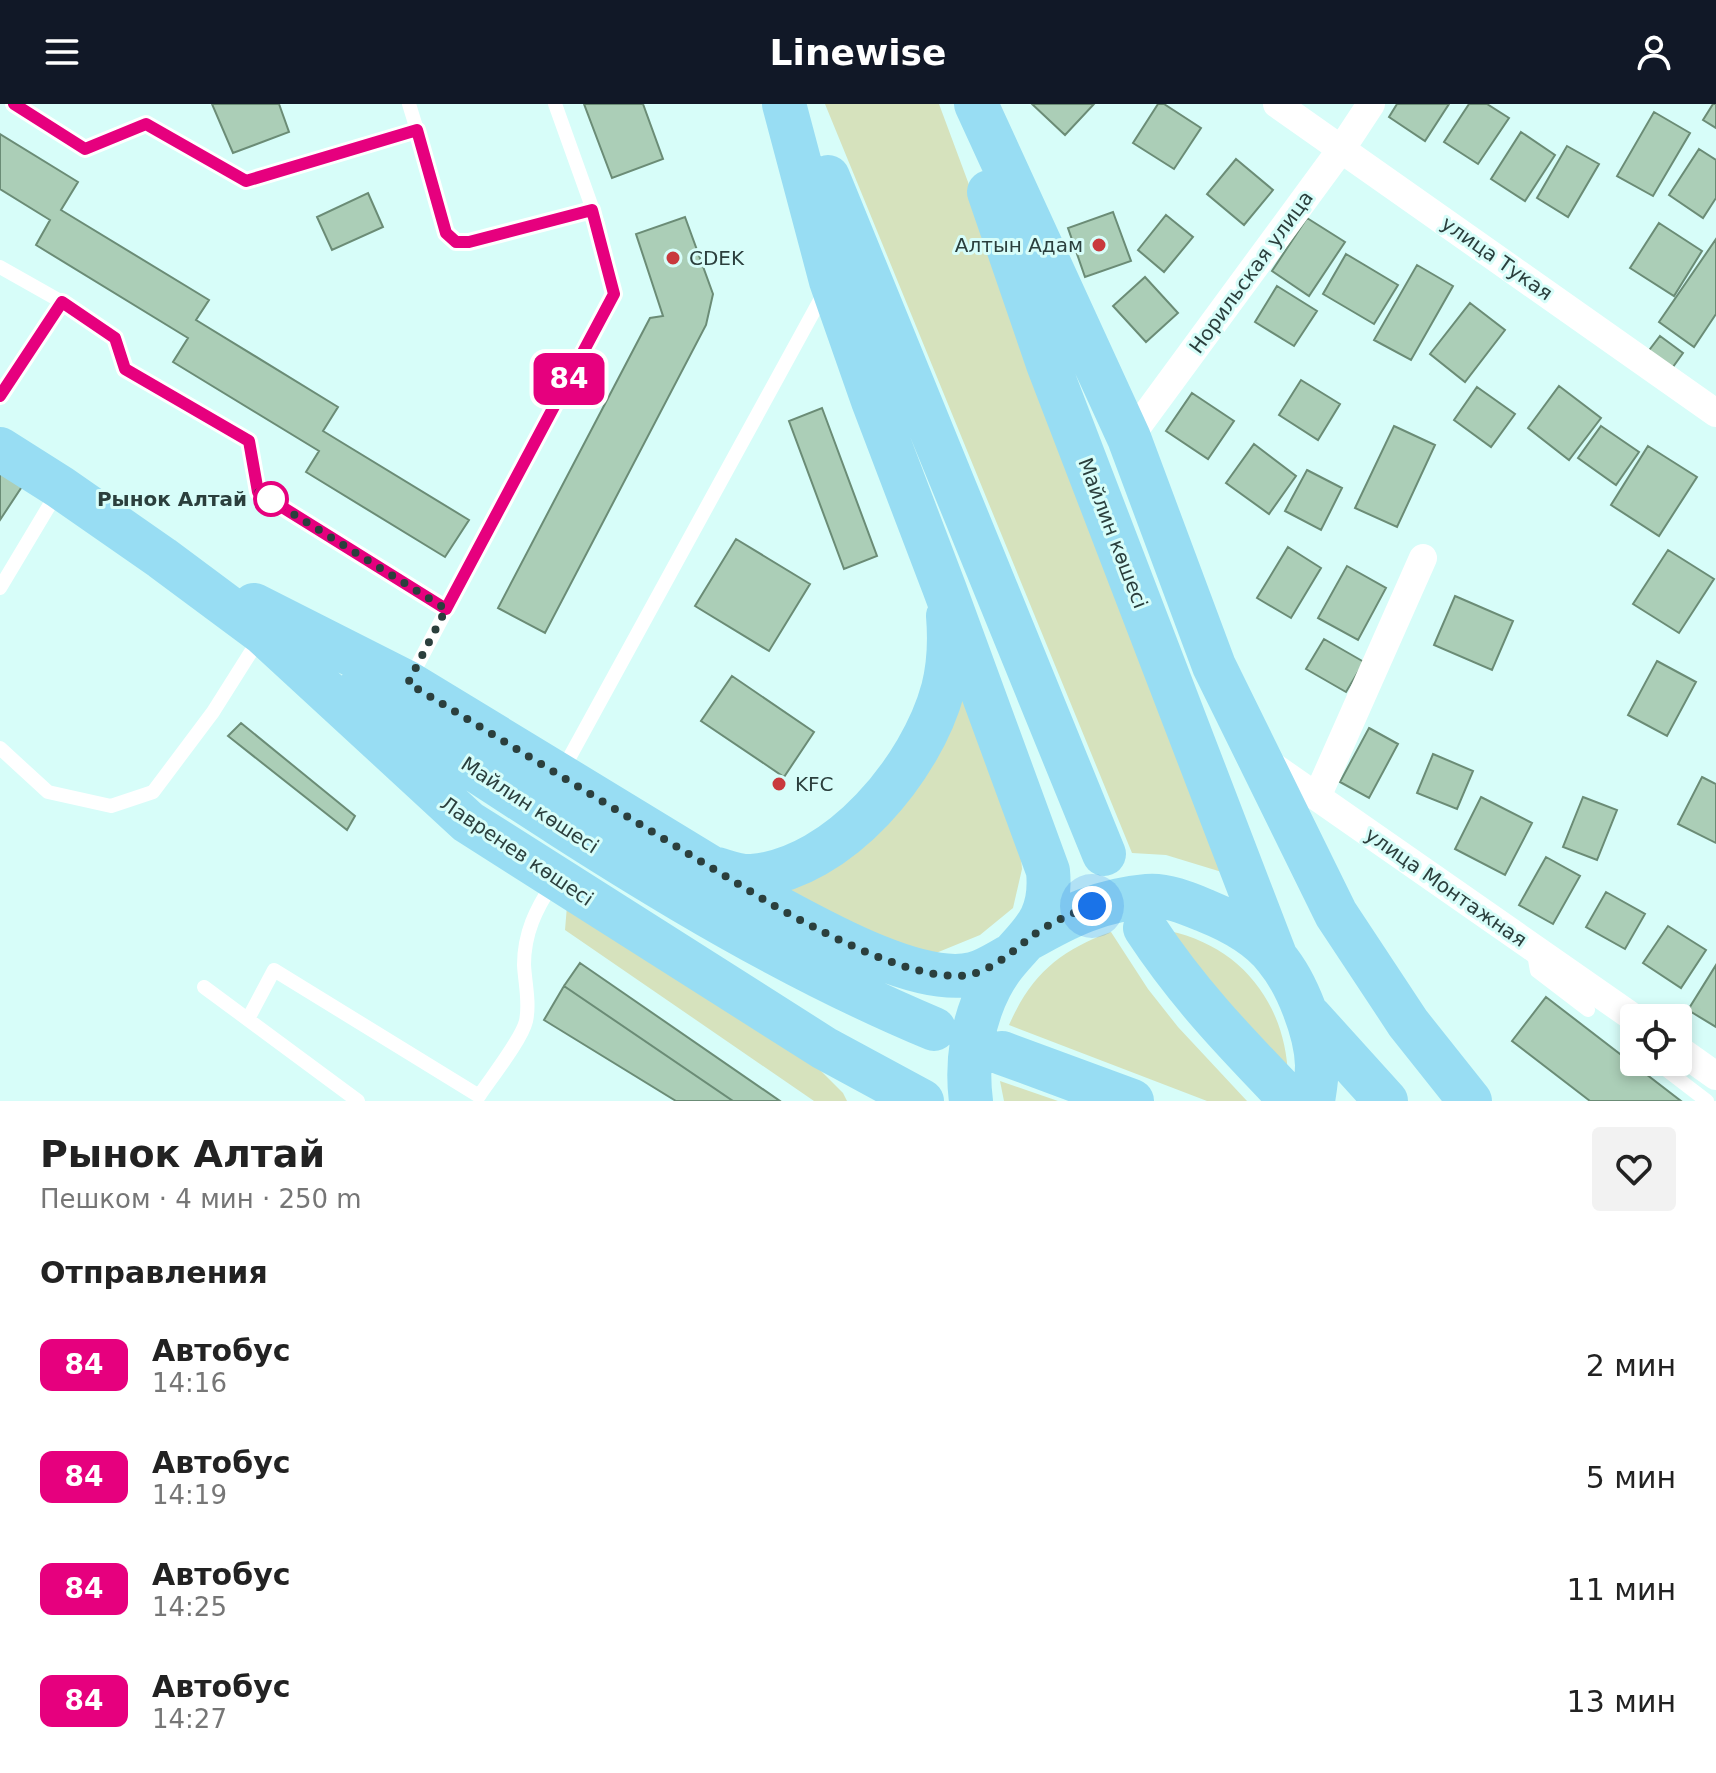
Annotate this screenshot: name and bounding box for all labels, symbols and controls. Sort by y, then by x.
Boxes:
icon: menu [40,30,84,74]
icon: person [1632,30,1676,74]
text: Linewise [770,32,946,73]
street label: Норильская улица [1184,186,1318,358]
street label: улица Тукая [1437,211,1557,305]
place label: Алтын Адам [955,233,1083,257]
marker: Алтын Адам [1090,236,1108,254]
place label: CDEK [689,246,745,270]
marker: CDEK [664,249,682,267]
line badge: 84 [533,353,605,405]
text: 84 [550,362,588,395]
street label: Майлин көшесі [1073,454,1153,612]
marker: Рынoк Алтай [254,482,288,516]
place label: Рынoк Алтай [97,487,247,511]
street label: Майлин көшесі [457,752,603,858]
place label: KFC [795,772,834,796]
marker: KFC [770,775,788,793]
street label: Лавренев көшесі [436,791,598,911]
street label: улица Монтажная [1361,822,1531,952]
your location [1072,886,1112,926]
map controls [1620,1004,1692,1076]
button: locate [1620,1004,1692,1076]
button: heart [1592,1127,1676,1211]
text: Рынoк Алтай [40,1132,325,1176]
text: Пешком · 4 мин · 250 m [40,1184,362,1214]
text: Отправления [40,1255,268,1290]
text: Автобус [152,1333,291,1368]
text: 84 [65,1348,103,1381]
text: 2 мин [1586,1348,1676,1383]
text: 14:16 [152,1368,227,1398]
text: Автобус [152,1445,291,1480]
text: 84 [65,1460,103,1493]
text: 5 мин [1586,1460,1676,1495]
text: 14:19 [152,1480,227,1510]
text: Автобус [152,1557,291,1592]
text: 84 [65,1572,103,1605]
text: 11 мин [1567,1572,1676,1607]
text: 14:25 [152,1592,227,1622]
text: Автобус [152,1669,291,1704]
text: 84 [65,1684,103,1717]
text: 13 мин [1567,1684,1676,1719]
text: 14:27 [152,1704,227,1734]

